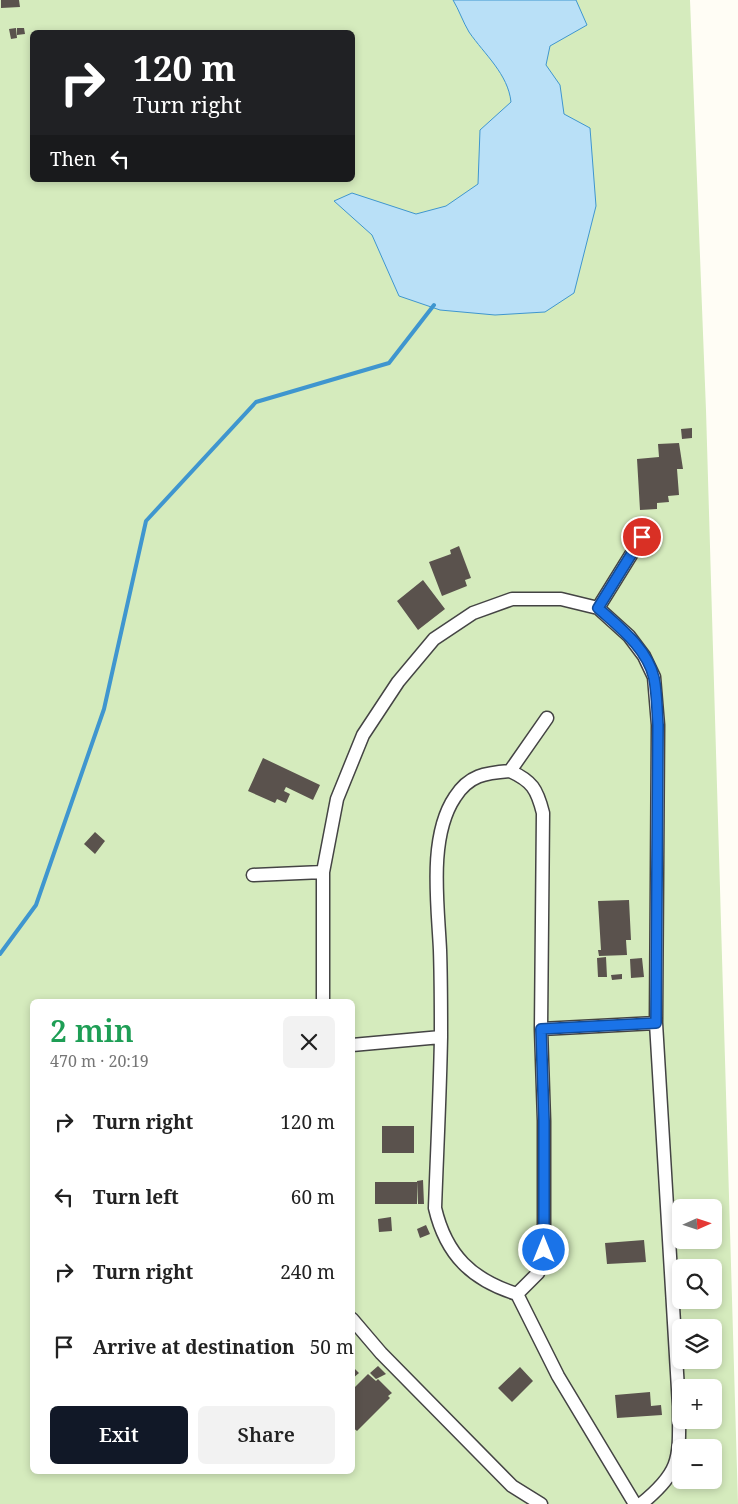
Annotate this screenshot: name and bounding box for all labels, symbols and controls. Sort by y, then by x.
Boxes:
text: 120 m [133,44,236,91]
icon: right [50,50,115,115]
text: Turn right [133,89,242,119]
icon: left [106,145,134,173]
text: Then [50,146,96,172]
pin [621,516,663,558]
icon: arrive [628,523,656,551]
text: 2 min [50,1010,134,1051]
button: close [283,1016,335,1068]
text: 470 m · 20:19 [50,1050,149,1072]
icon: right [50,1108,78,1136]
text: Turn right [93,1109,193,1135]
text: 120 m [280,1109,335,1135]
icon: left [50,1183,78,1211]
text: Turn left [93,1184,179,1210]
text: 60 m [291,1184,335,1210]
north arrow [672,1199,722,1249]
map controls [672,1199,722,1489]
position arrow [517,1223,569,1275]
icon: right [50,1258,78,1286]
text: Turn right [93,1259,193,1285]
text: 240 m [280,1259,335,1285]
button: search [672,1259,722,1309]
button: layers [672,1319,722,1369]
icon: arrive [50,1333,78,1361]
text: Arrive at destination [93,1334,295,1360]
text: 50 m [310,1334,354,1360]
button: + [672,1379,722,1429]
button: Exit [50,1406,188,1464]
button: Share [198,1406,335,1464]
button: − [672,1439,722,1489]

